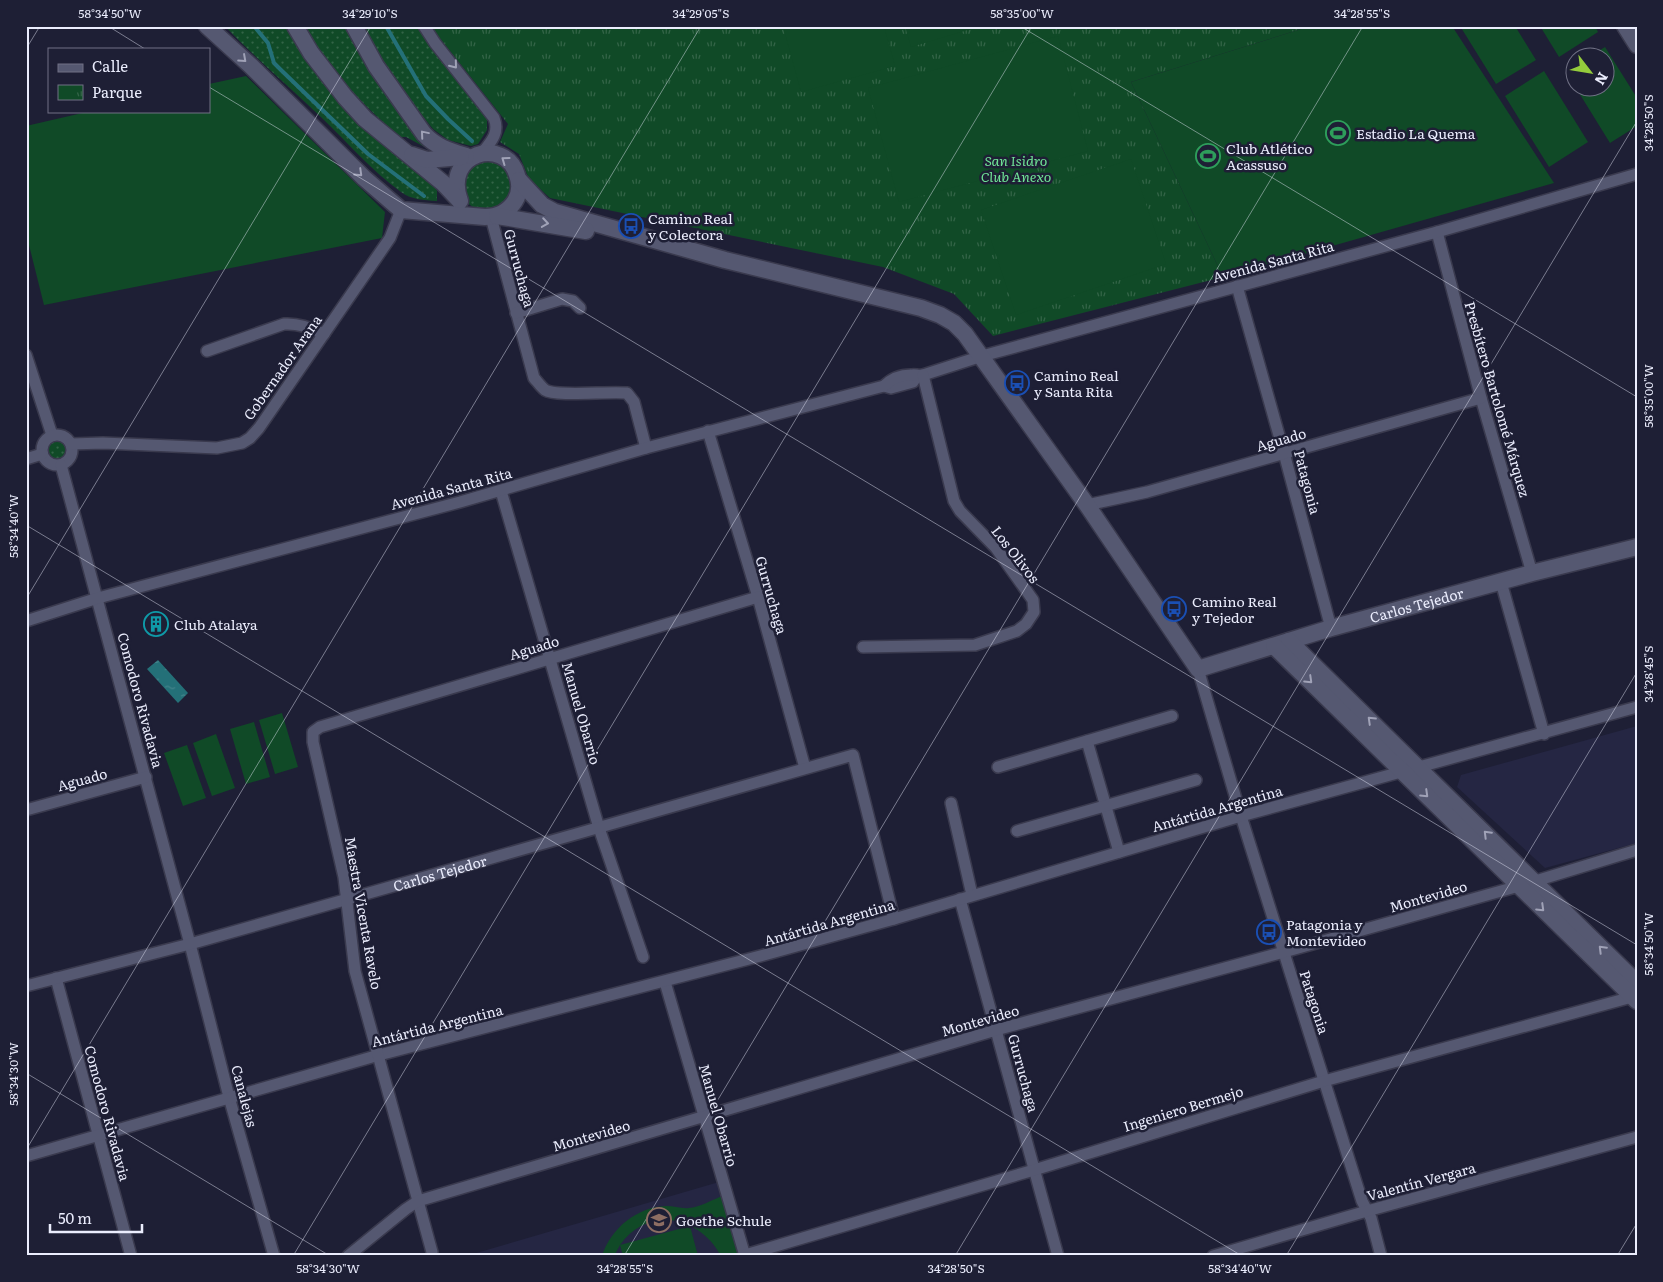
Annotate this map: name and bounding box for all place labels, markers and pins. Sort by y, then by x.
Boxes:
sports icon: Estadio La Quema [1325,120,1351,146]
place label: Estadio La Quema [1356,123,1476,143]
place label: Club Atlético Acassuso [1226,138,1312,174]
sports icon: Club Atlético Acassuso [1195,143,1221,169]
place label: Camino Real y Colectora [648,208,733,244]
bus stop icon: Camino Real y Colectora [618,213,644,239]
place label: Camino Real y Santa Rita [1034,365,1119,401]
bus stop icon: Camino Real y Santa Rita [1004,370,1030,396]
place label: Camino Real y Tejedor [1192,591,1277,627]
bus stop icon: Camino Real y Tejedor [1161,596,1187,622]
building icon: Club Atalaya [143,611,169,637]
place label: Club Atalaya [174,614,258,634]
place label: Patagonia y Montevideo [1286,914,1366,950]
bus stop icon: Patagonia y Montevideo [1256,919,1282,945]
school or university icon: Goethe Schule [646,1207,672,1233]
place label: Goethe Schule [676,1210,772,1230]

